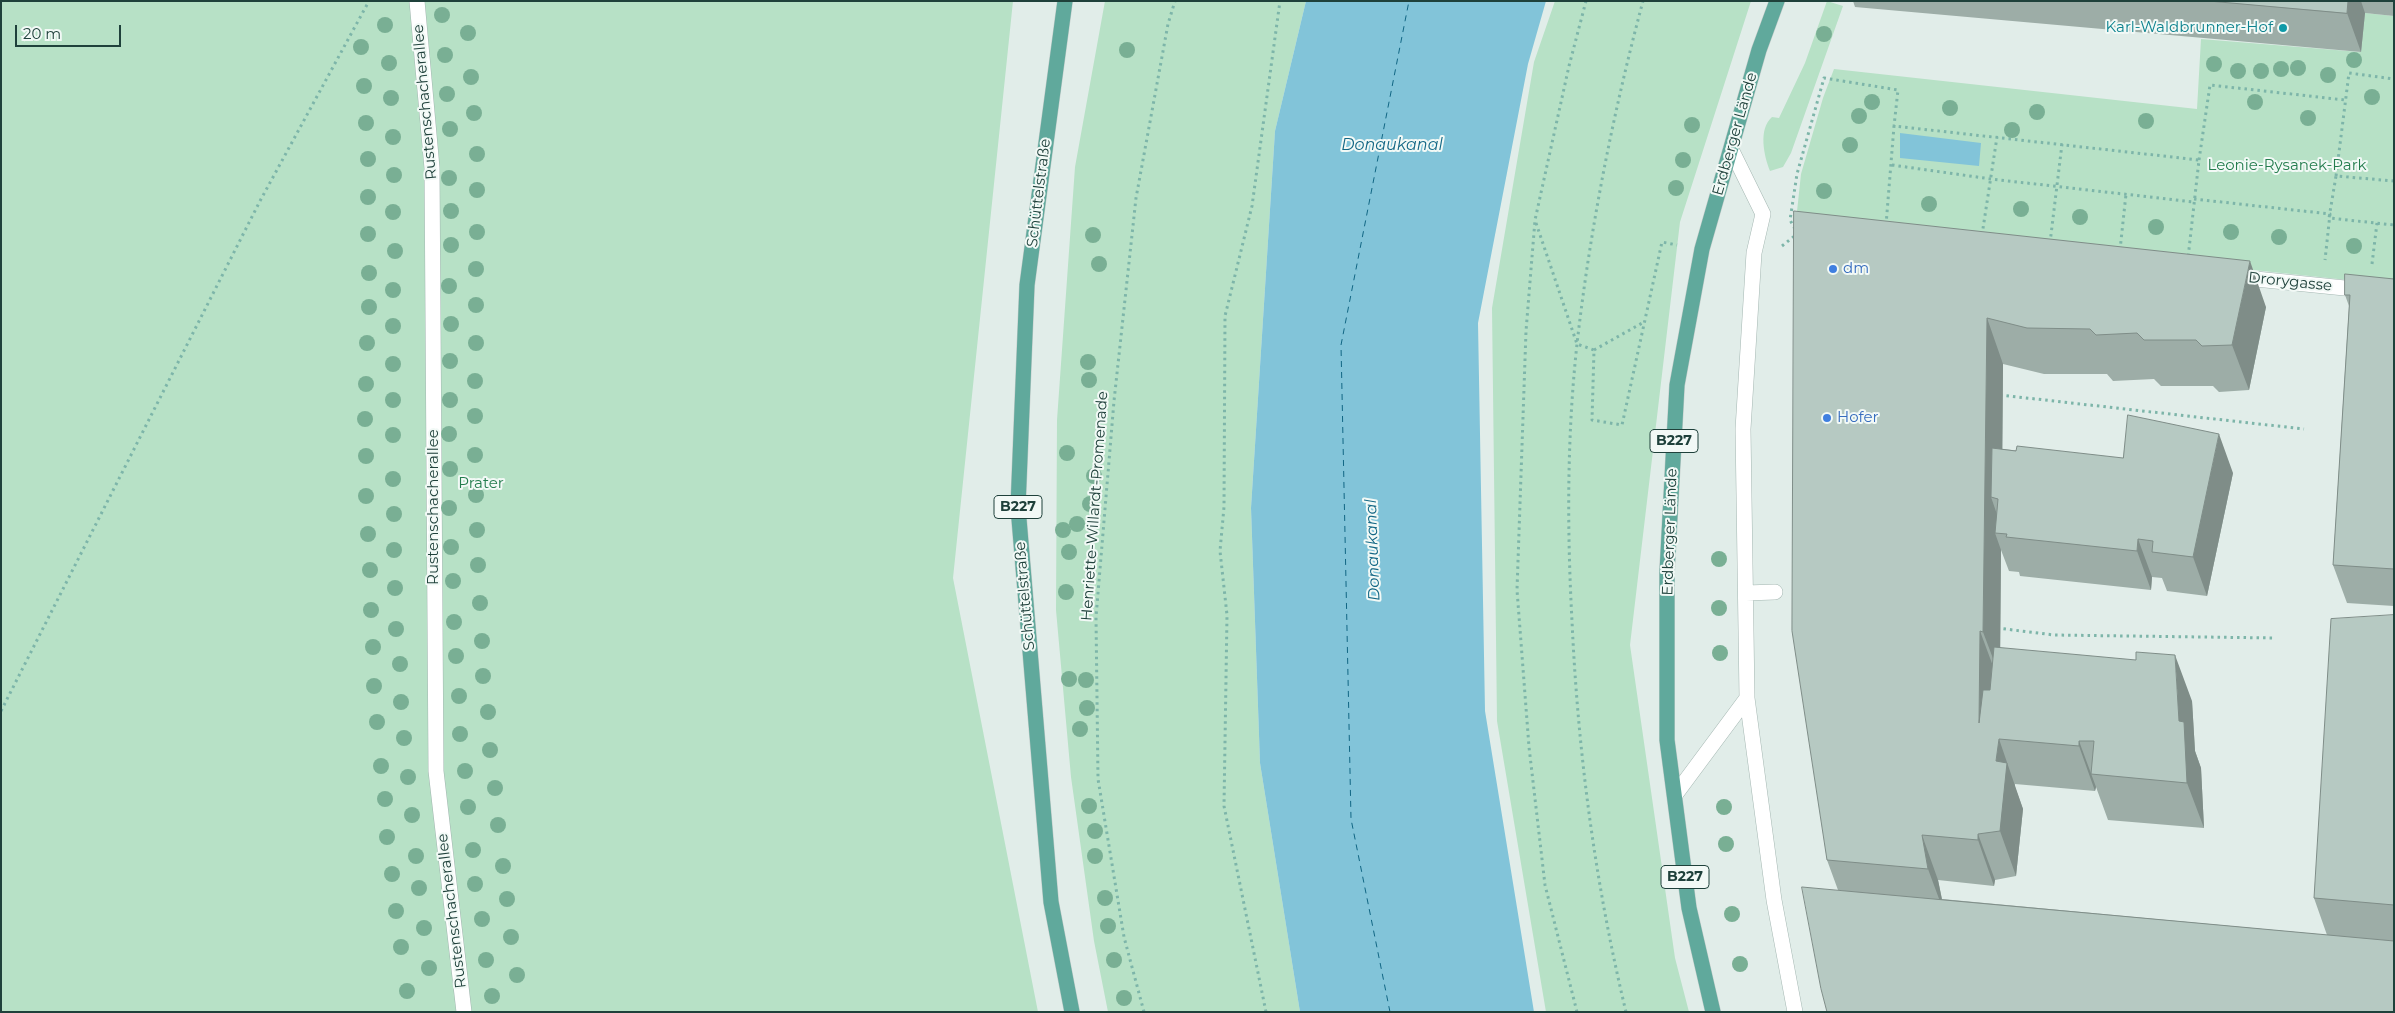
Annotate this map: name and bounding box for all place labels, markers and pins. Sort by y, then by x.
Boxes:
place label: Karl-Waldbrunner-Hof [2106,19,2273,37]
marker: Karl-Waldbrunner-Hof [2277,22,2289,34]
place label: dm [1843,260,1869,278]
marker: dm [1827,263,1839,275]
place label: Hofer [1837,409,1879,427]
marker: Hofer [1821,412,1833,424]

